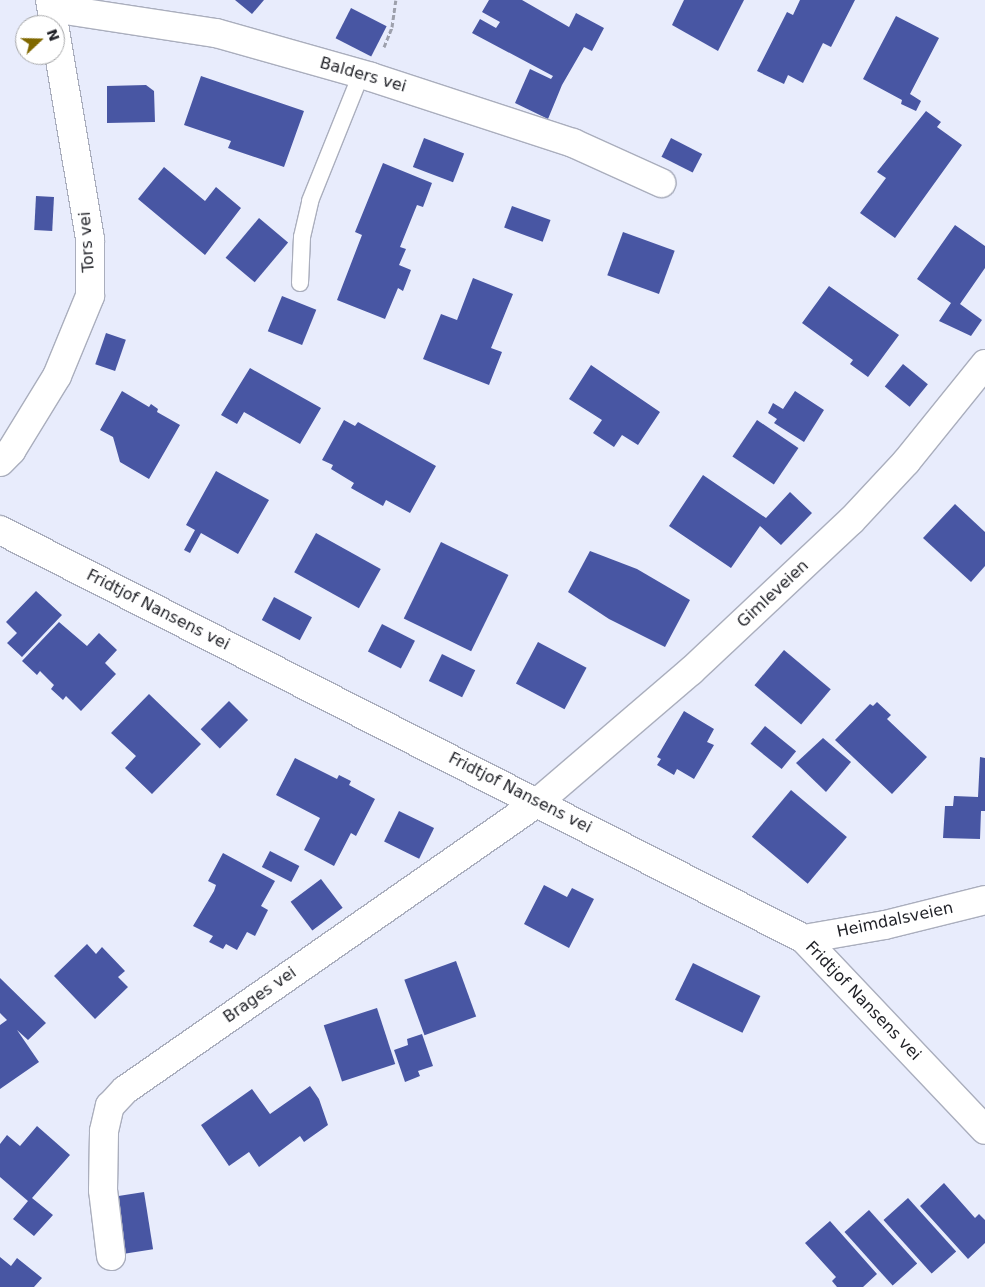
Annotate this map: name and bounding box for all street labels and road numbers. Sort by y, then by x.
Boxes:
street label: Balders vei [318,54,408,96]
street label: Tors vei [75,211,99,273]
street label: Gimleveien [733,556,813,632]
street label: Fridtjof Nansens vei [83,566,233,654]
street label: Fridtjof Nansens vei [445,749,595,837]
street label: Heimdalsveien [835,898,955,942]
street label: Fridtjof Nansens vei [801,938,925,1064]
street label: Brages vei [220,963,300,1027]

